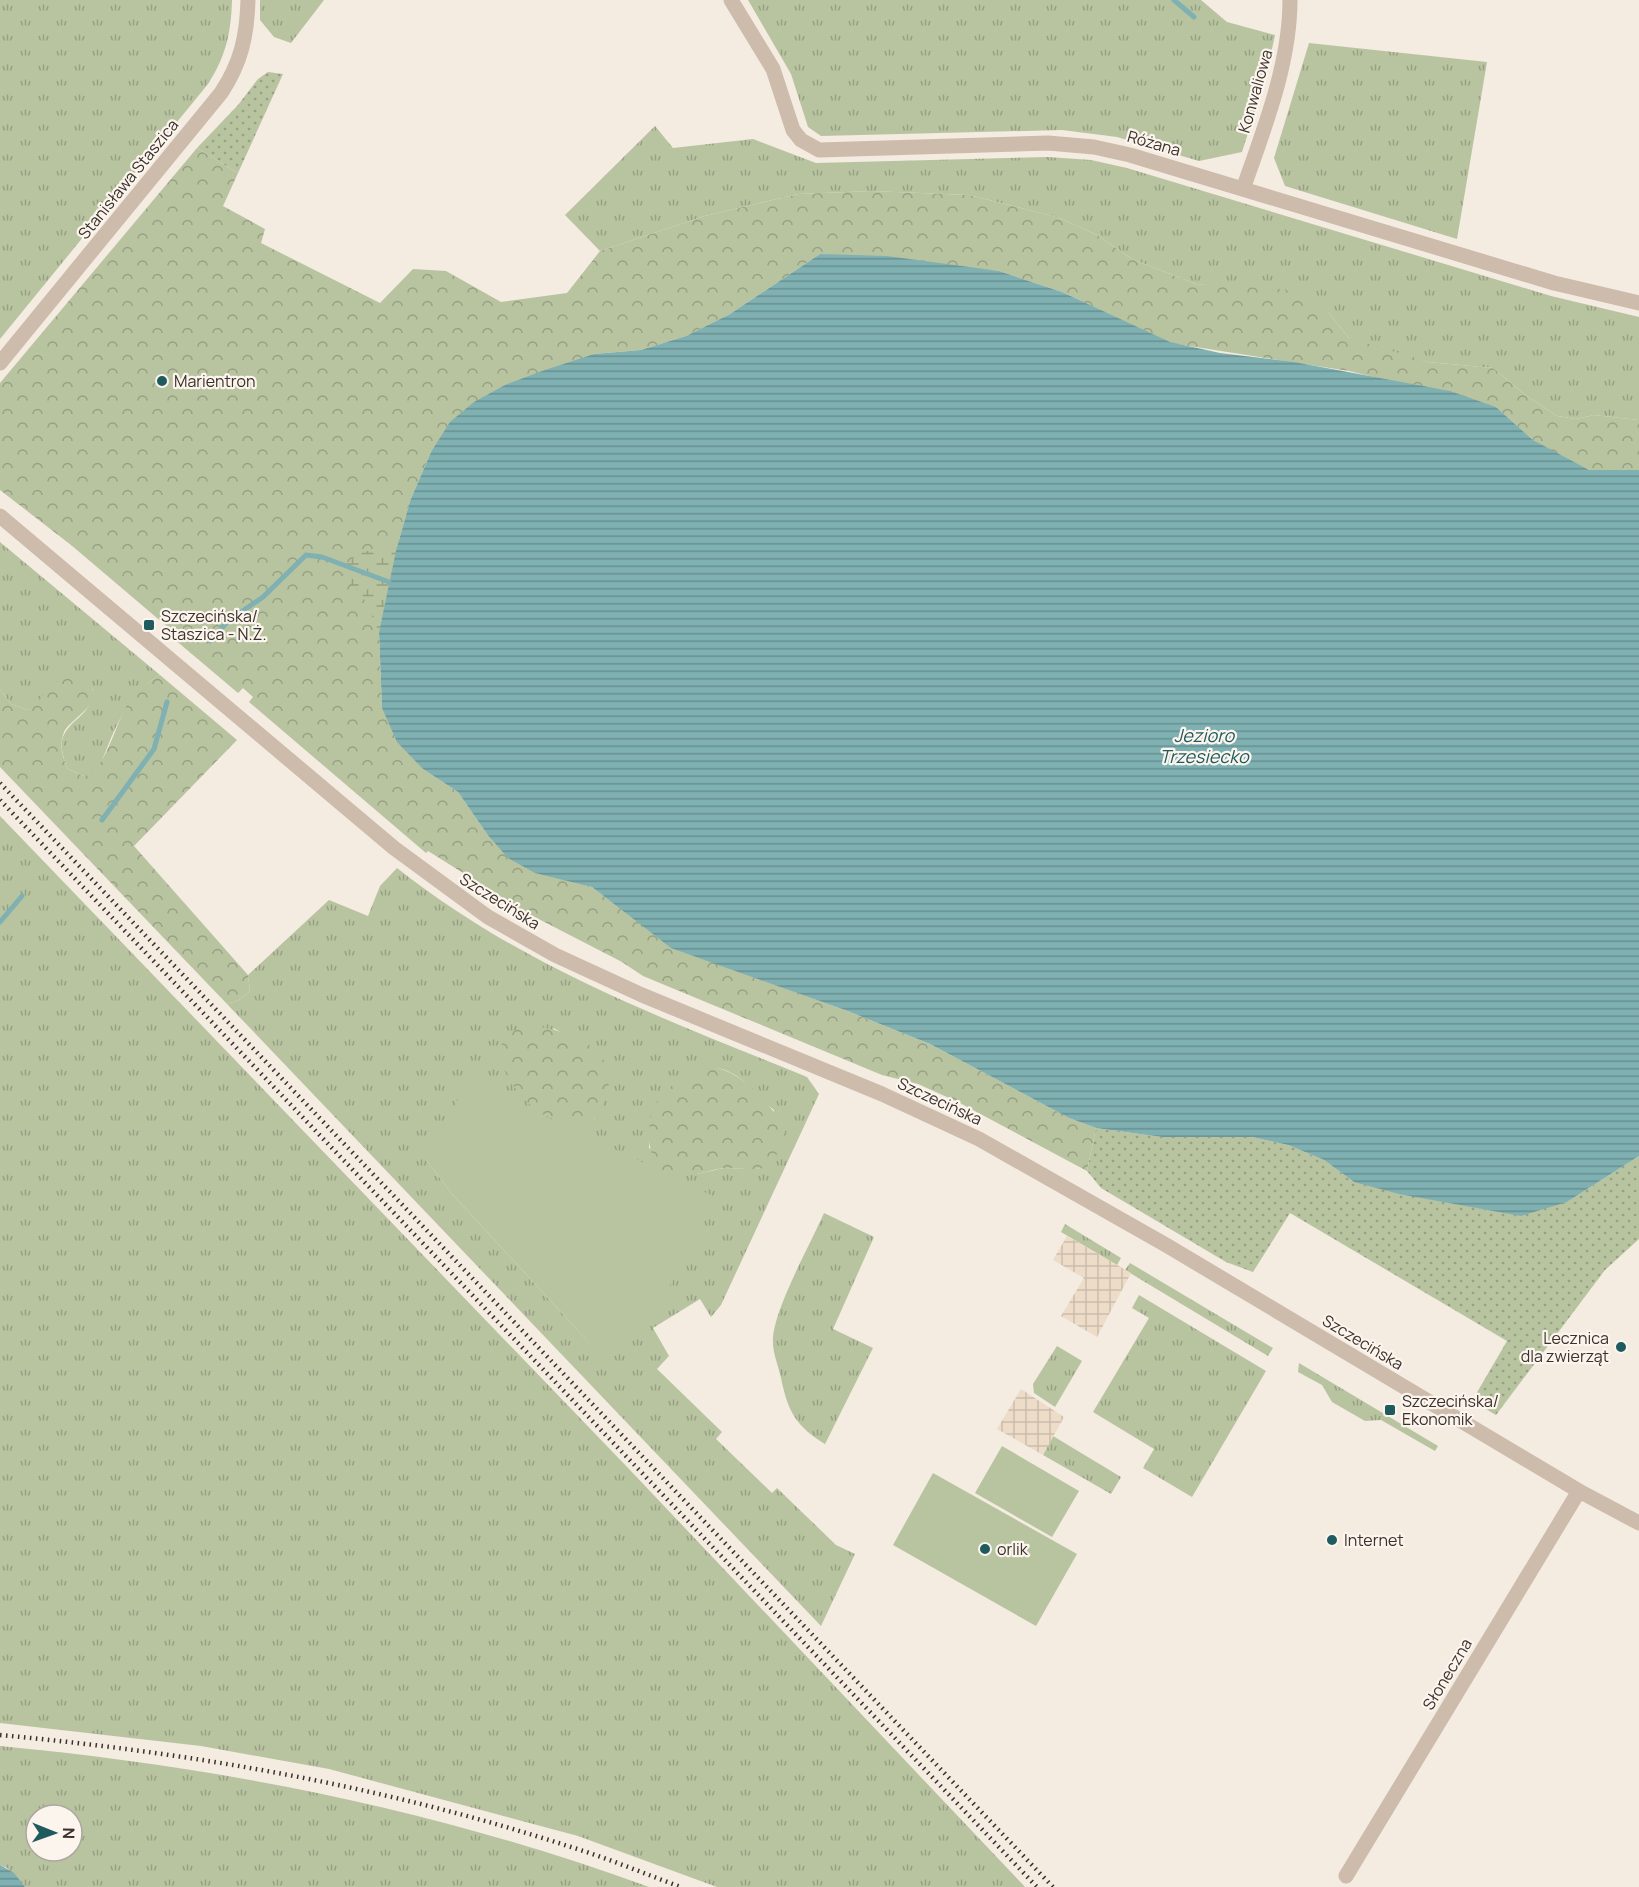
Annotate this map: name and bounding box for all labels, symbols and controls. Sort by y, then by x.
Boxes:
street label: Konwaliowa [1233,47,1277,135]
street label: Stanisława Staszica [73,114,183,244]
street label: Różana [1125,125,1183,161]
place label: Marientron [174,370,255,392]
marker: Marientron [155,374,169,388]
place label: Szczecińska/ Staszica - N.Ż. [161,605,266,645]
marker: Szczecińska/ Staszica - N.Ż. [142,618,156,632]
water label: Jezioro Trzesiecko [1159,723,1250,768]
street label: Szczecińska [456,868,544,934]
street label: Szczecińska [894,1072,986,1130]
street label: Szczecińska [1318,1309,1408,1375]
place label: Lecznica dla zwierząt [1521,1327,1609,1367]
marker: Lecznica dla zwierząt [1614,1340,1628,1354]
place label: Szczecińska/ Ekonomik [1402,1390,1499,1430]
marker: Szczecińska/ Ekonomik [1383,1403,1397,1417]
place label: Internet [1344,1529,1404,1551]
marker: Internet [1325,1533,1339,1547]
place label: orlik [997,1538,1029,1560]
marker: orlik [978,1542,992,1556]
street label: Słoneczna [1417,1634,1477,1714]
north arrow [24,1803,84,1863]
text: N [58,1827,80,1839]

